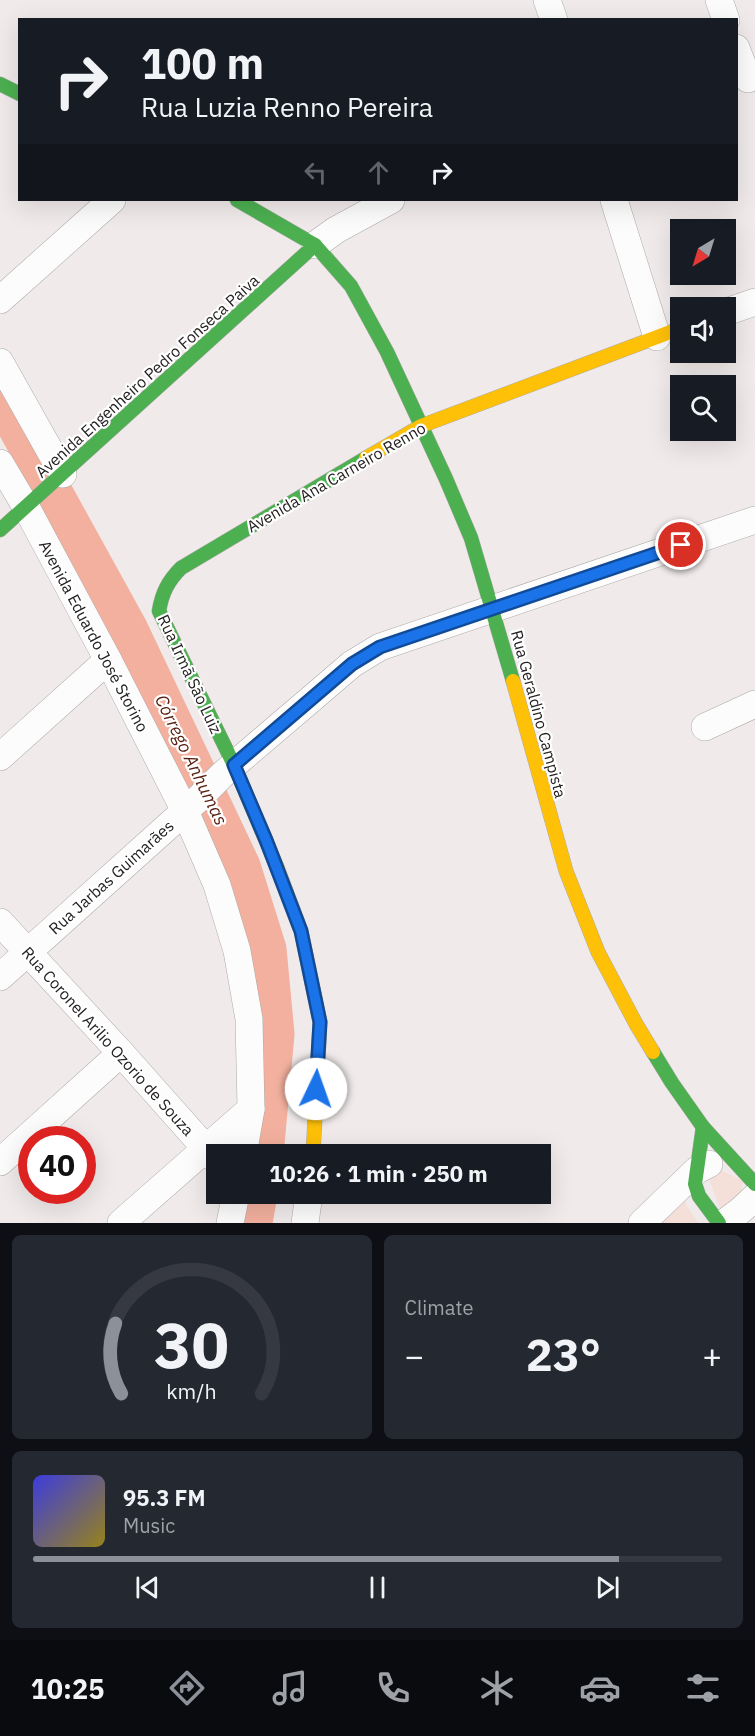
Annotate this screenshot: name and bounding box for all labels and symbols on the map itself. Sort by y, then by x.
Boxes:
north arrow [670,219,736,285]
street label: Avenida Engenheiro Pedro Fonseca Paiva [31,270,263,482]
street label: Avenida Ana Carneiro Renno [243,417,429,537]
pin [655,519,706,570]
street label: Avenida Eduardo José Storino [35,537,153,735]
street label: Rua Irmã São Luiz [154,611,226,737]
street label: Rua Geraldino Campista [507,628,571,801]
water label: Córrego Anhumas [150,691,233,829]
street label: Rua Jarbas Guimarães [44,816,178,938]
street label: Rua Coronel Arilio Ozorio de Souza [18,942,199,1140]
position arrow [284,1057,348,1121]
speed limit sign: 40 [18,1126,96,1204]

